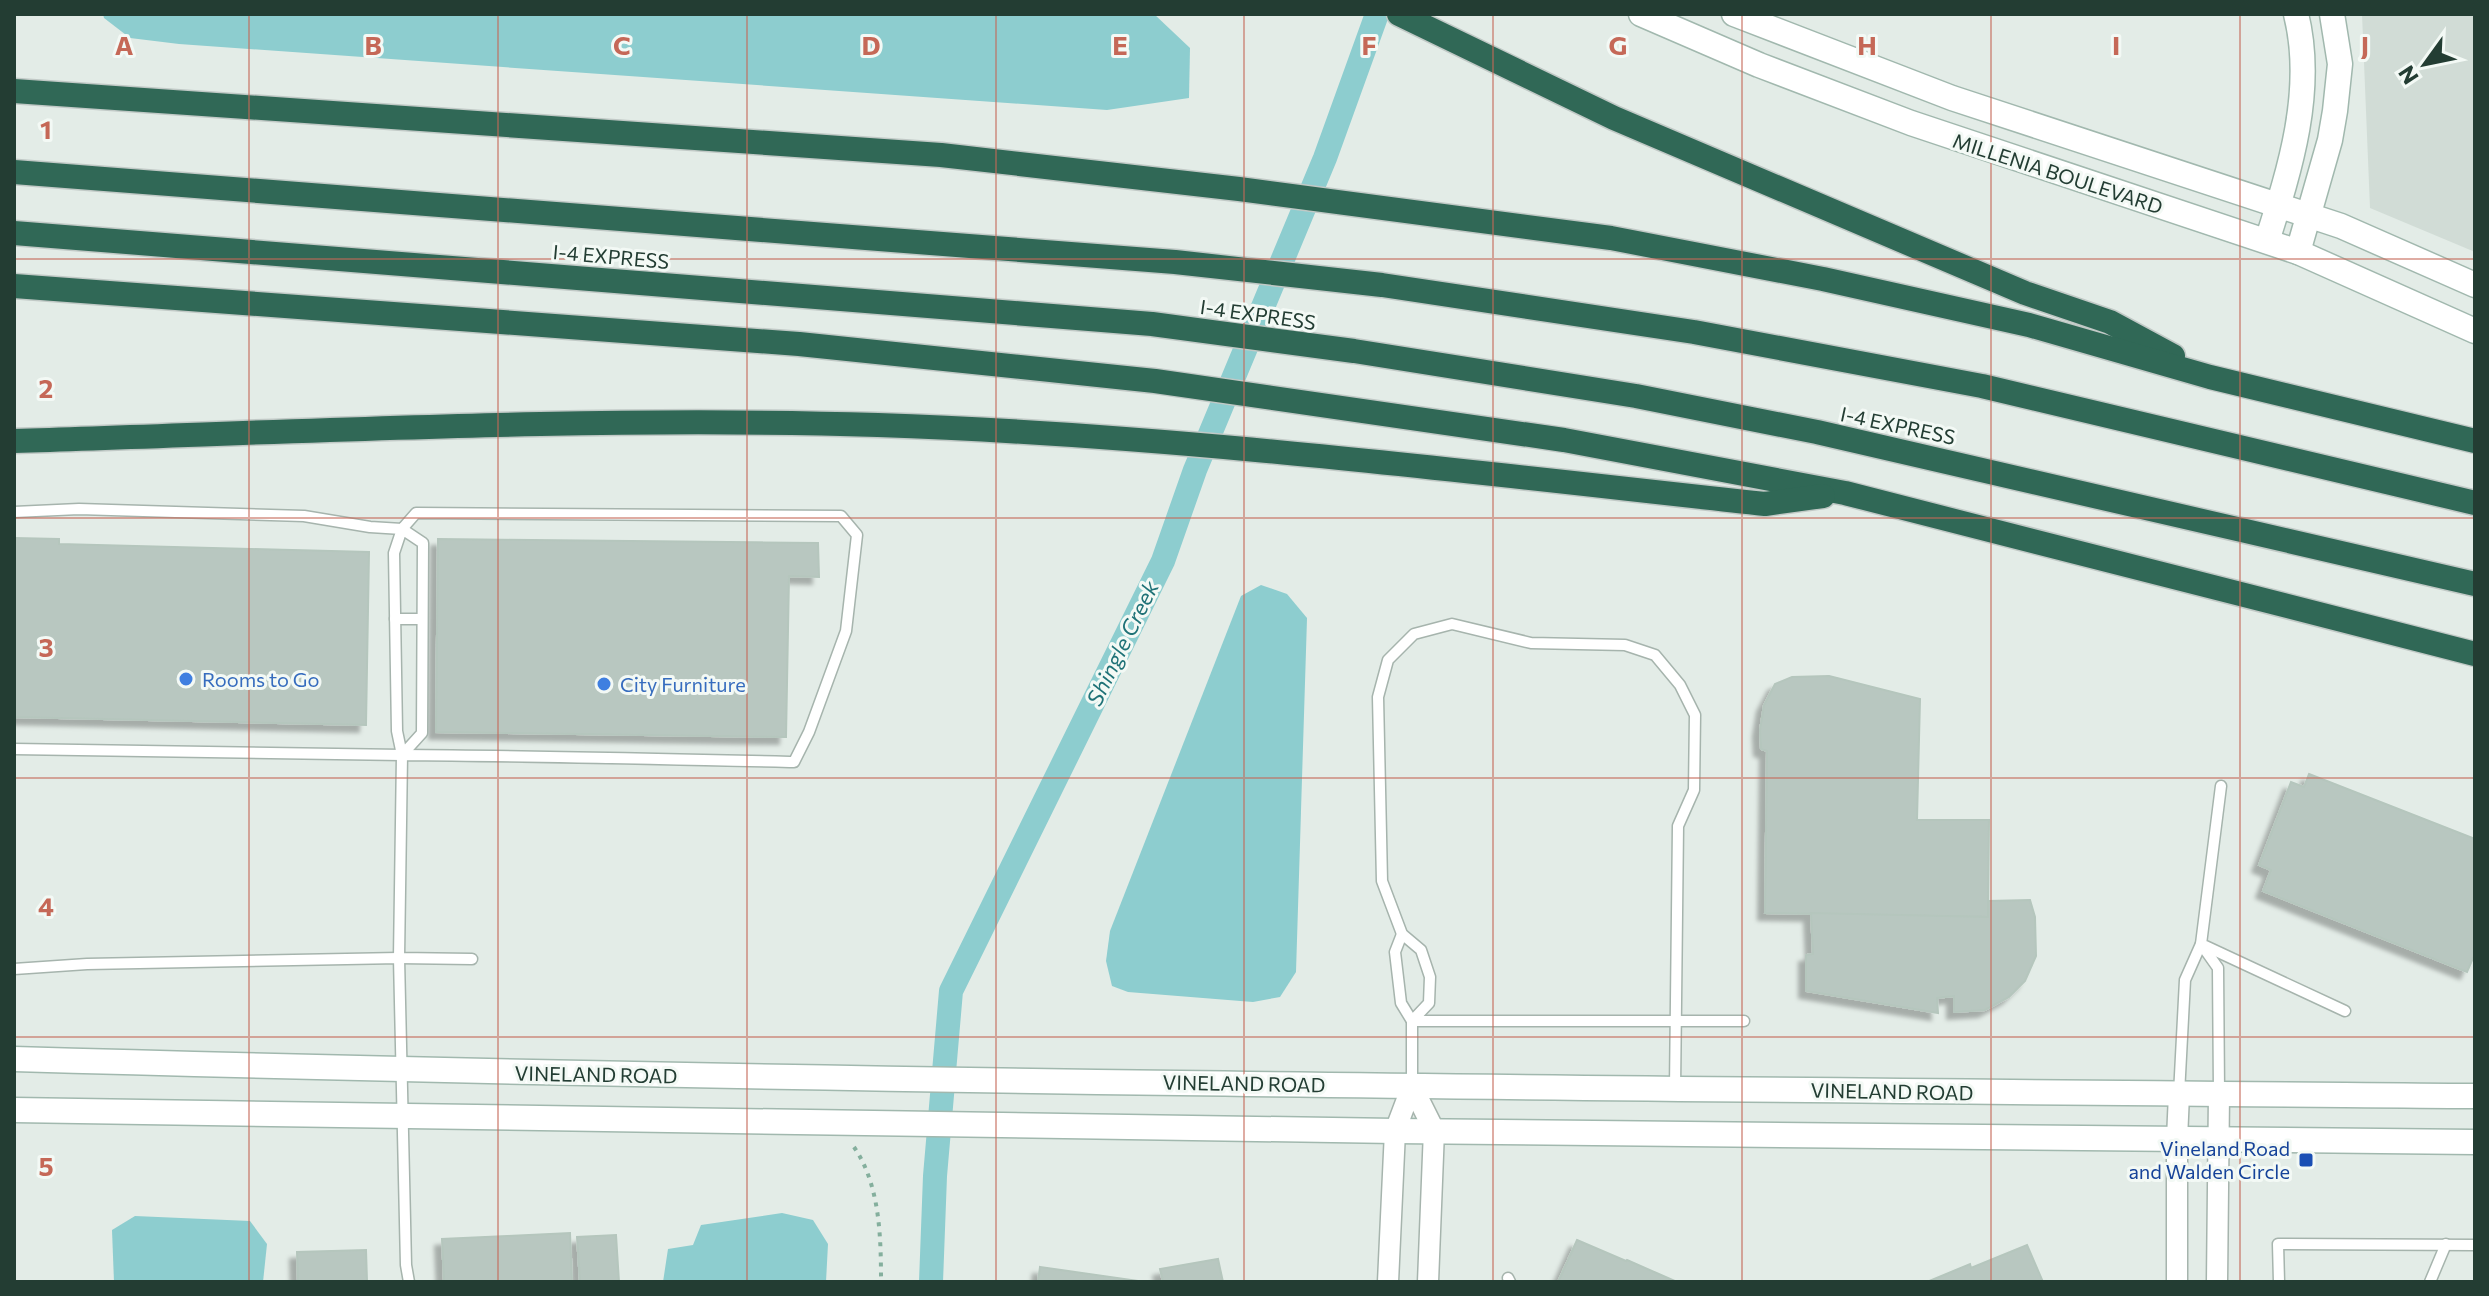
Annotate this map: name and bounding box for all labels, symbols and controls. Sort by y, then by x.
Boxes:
north arrow [2385,24,2465,104]
text: A [115,29,134,60]
text: B [364,29,382,60]
text: C [613,29,631,60]
text: D [861,29,881,60]
text: E [1112,29,1128,60]
text: F [1361,29,1377,60]
text: G [1609,29,1627,60]
text: H [1857,29,1877,60]
text: I [2112,29,2120,60]
text: J [2361,29,2369,60]
text: N [2392,61,2424,89]
text: 1 [40,113,52,144]
street label: MILLENIA BOULEVARD [1950,128,2166,218]
street label: I-4 EXPRESS [552,239,670,273]
street label: I-4 EXPRESS [1199,294,1317,334]
text: 2 [39,372,53,403]
street label: I-4 EXPRESS [1838,401,1958,449]
water label: Shingle Creek [1080,575,1164,710]
text: 3 [38,631,54,662]
place label: Rooms to Go [202,667,319,691]
marker: Rooms to Go [177,670,195,688]
place label: City Furniture [620,672,746,696]
marker: City Furniture [595,675,613,693]
text: 4 [38,890,54,921]
street label: VINELAND ROAD [515,1061,677,1087]
street label: VINELAND ROAD [1163,1070,1325,1096]
street label: VINELAND ROAD [1811,1078,1973,1104]
place label: Vineland Road and Walden Circle [2128,1136,2290,1183]
text: 5 [38,1150,54,1181]
marker: Vineland Road and Walden Circle [2297,1151,2315,1169]

